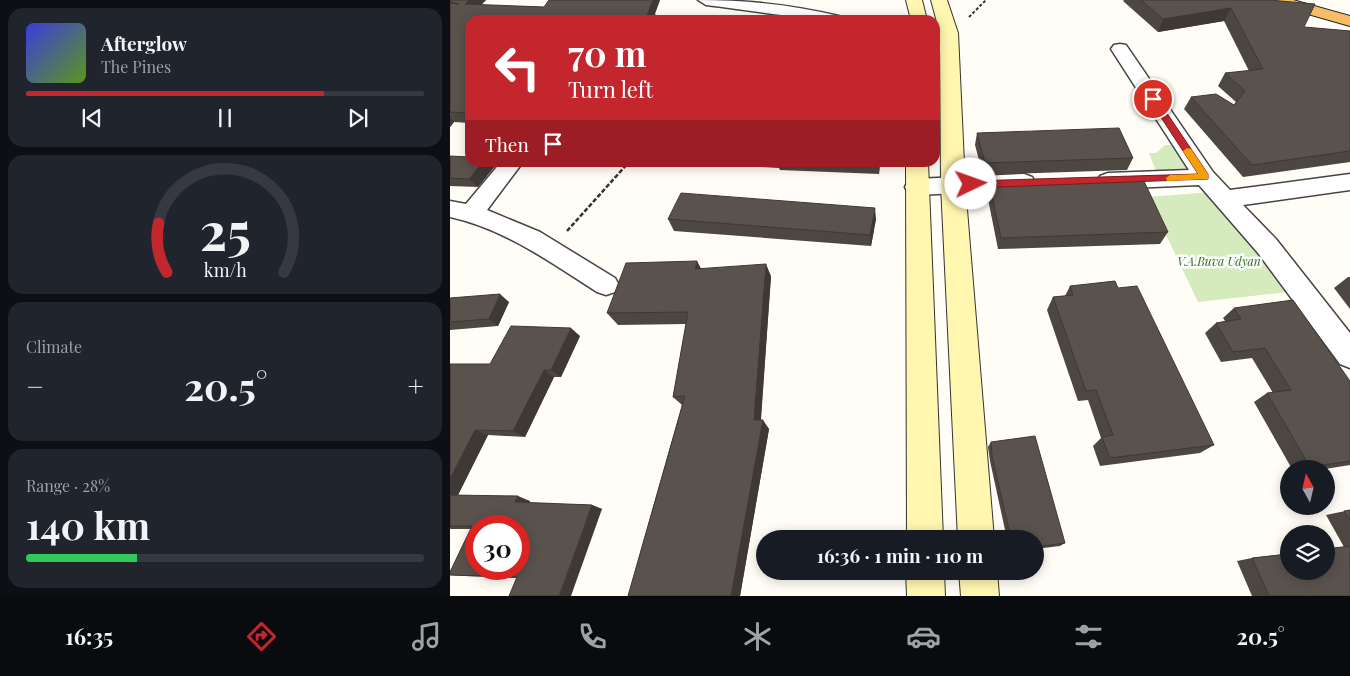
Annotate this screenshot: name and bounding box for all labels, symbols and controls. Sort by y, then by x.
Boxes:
text: 70 m [568,29,646,76]
text: Afterglow [101,30,187,56]
icon: left [485,35,550,100]
text: The Pines [101,56,171,77]
text: Turn left [568,74,653,104]
pin [1132,78,1174,120]
icon: arrive [1139,85,1167,113]
icon: previous [78,104,106,132]
icon: pause [211,104,239,132]
icon: next [344,104,372,132]
icon: arrive [539,130,567,158]
text: Then [485,131,529,157]
position arrow [944,157,996,209]
text: 25 [199,195,251,264]
park label: V.A.Buva Udyan [1177,253,1261,269]
text: km/h [204,258,247,281]
text: Climate [26,336,82,357]
text: 20.5° [184,360,267,411]
text: − [26,367,44,404]
text: + [408,367,424,404]
north arrow [1280,460,1335,515]
map controls [1280,460,1335,580]
text: Range · 28% [26,475,110,496]
text: 140 km [26,499,150,550]
speed limit sign: 30 [465,515,530,580]
button: layers [1280,525,1335,580]
text: 16:36 · 1 min · 110 m [817,542,983,568]
icon: directions [244,619,279,654]
icon: music [409,619,444,654]
icon: phone [575,619,610,654]
icon: climate [740,619,775,654]
icon: car [906,619,941,654]
icon: filters [1071,619,1106,654]
text: 16:35 [65,621,113,651]
text: 20.5° [1237,621,1285,651]

